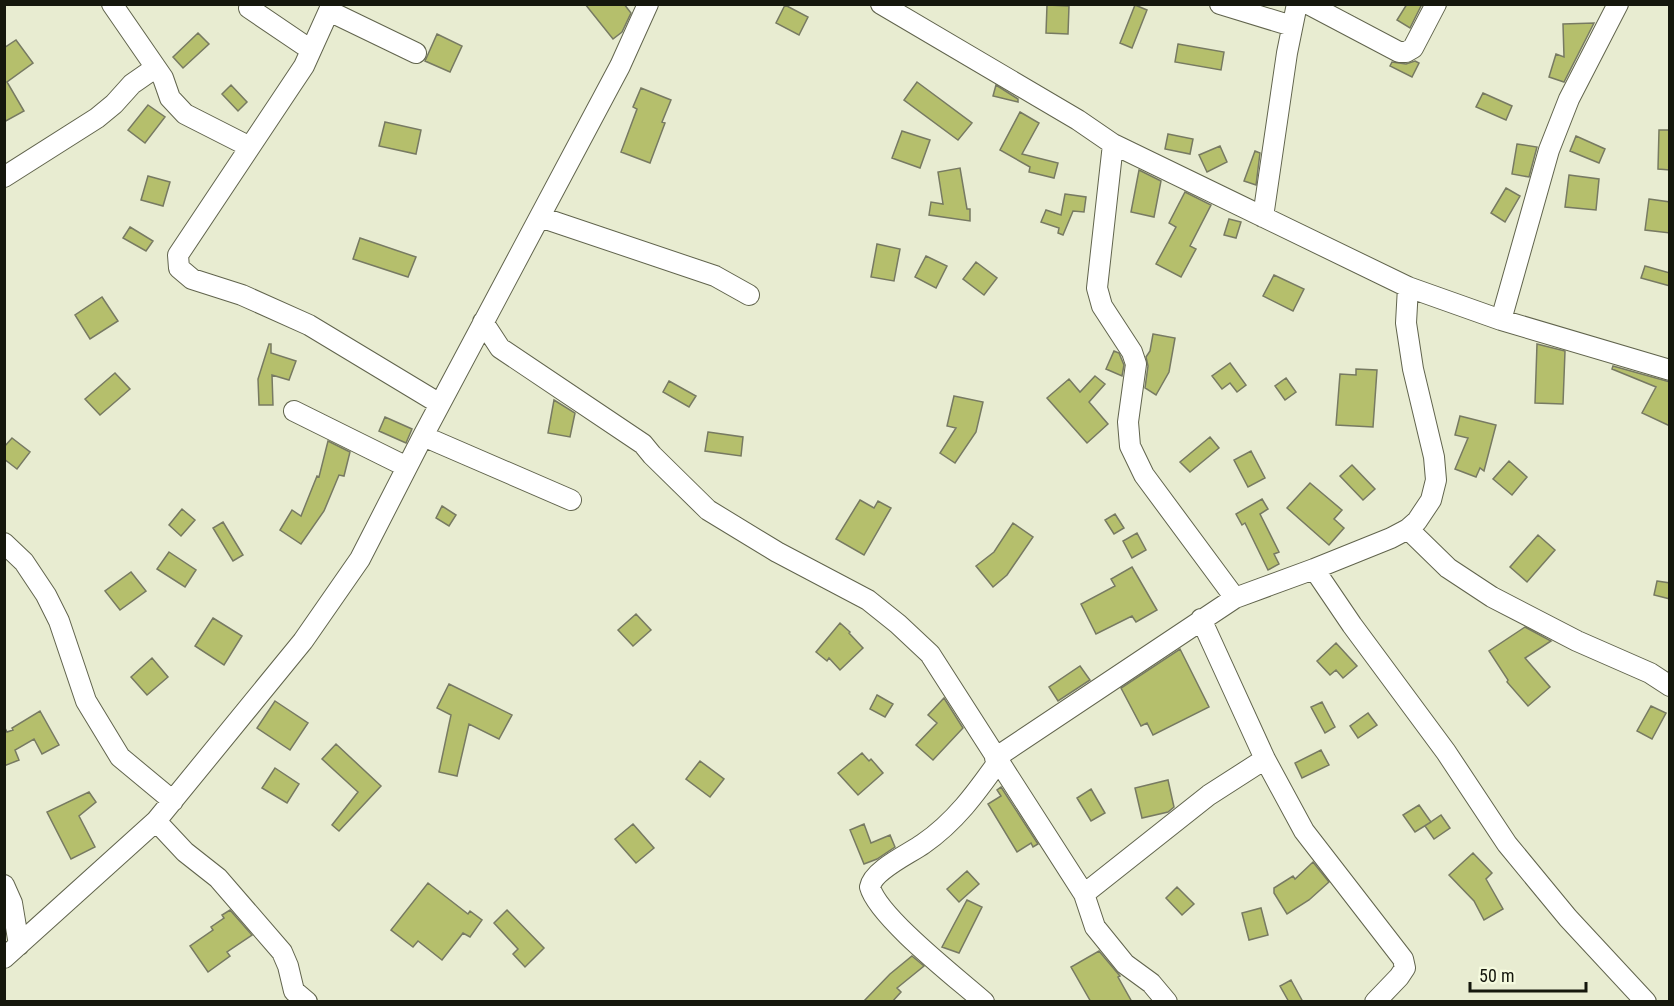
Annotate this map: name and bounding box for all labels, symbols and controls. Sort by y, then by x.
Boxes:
scale bar [1470,955,1586,993]
text: 50 m [1479,965,1514,986]

